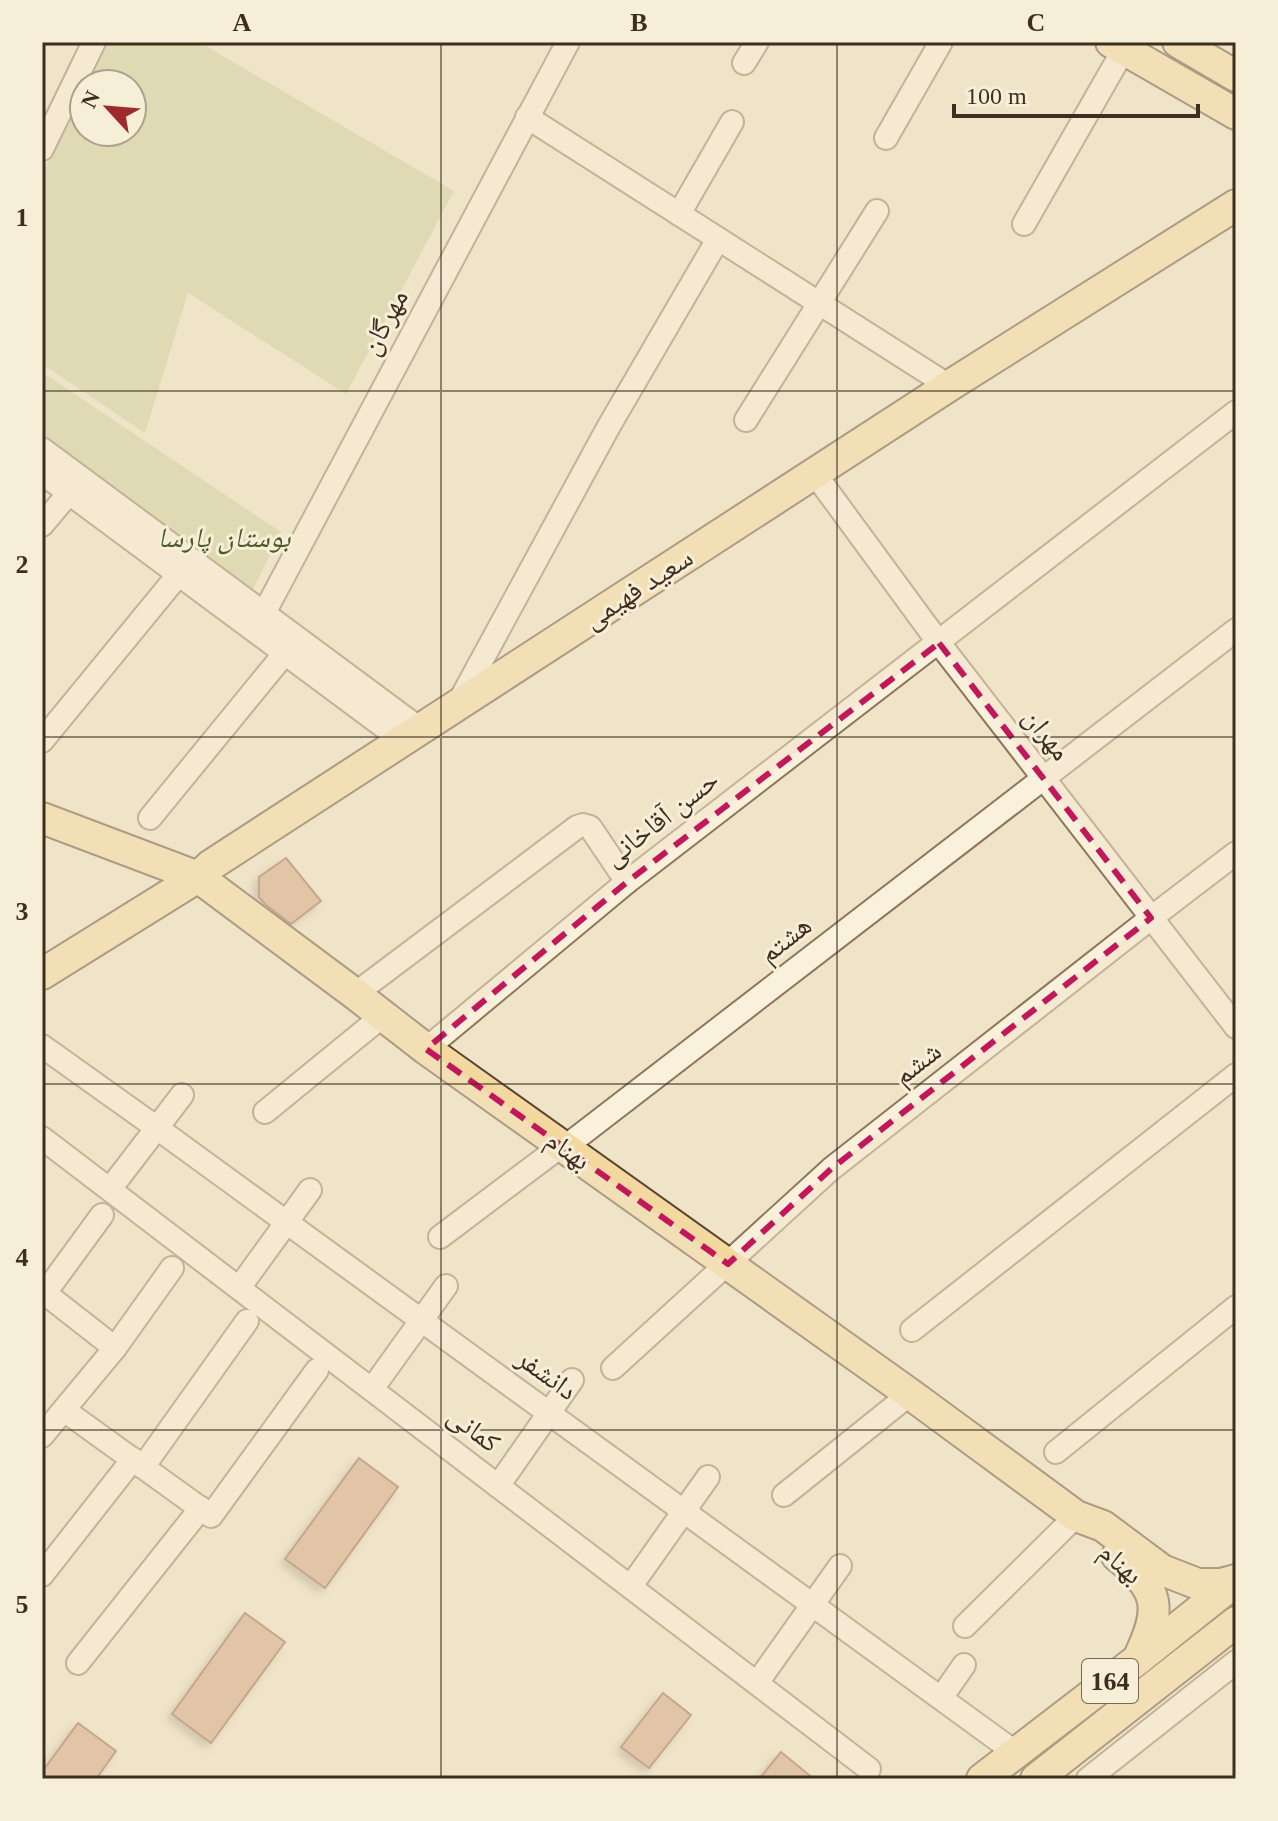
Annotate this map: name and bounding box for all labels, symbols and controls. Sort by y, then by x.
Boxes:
text: A [233,8,252,37]
text: B [630,8,648,37]
text: C [1027,8,1045,37]
north arrow [68,68,148,148]
scale bar [954,68,1198,118]
text: 100 m [966,83,1027,109]
text: N [76,87,105,112]
text: 1 [16,203,29,232]
street label: مهرگان [354,284,415,361]
park label: بوستان پارسا [158,522,291,555]
street label: سعید فهیمی [578,541,699,636]
text: 2 [16,550,29,579]
street label: مهران [1016,702,1077,767]
street label: حسن آقاخانی [597,764,726,874]
text: 3 [16,897,29,926]
street label: هشتم [753,909,819,971]
street label: ششم [887,1035,949,1094]
street label: بهنام [538,1124,596,1179]
text: 4 [16,1243,29,1272]
street label: دانشفر [510,1341,583,1406]
street label: کمانی [441,1399,506,1460]
street label: بهنام [1091,1536,1149,1592]
text: 5 [16,1590,29,1619]
road number: 164 [1082,1659,1138,1703]

